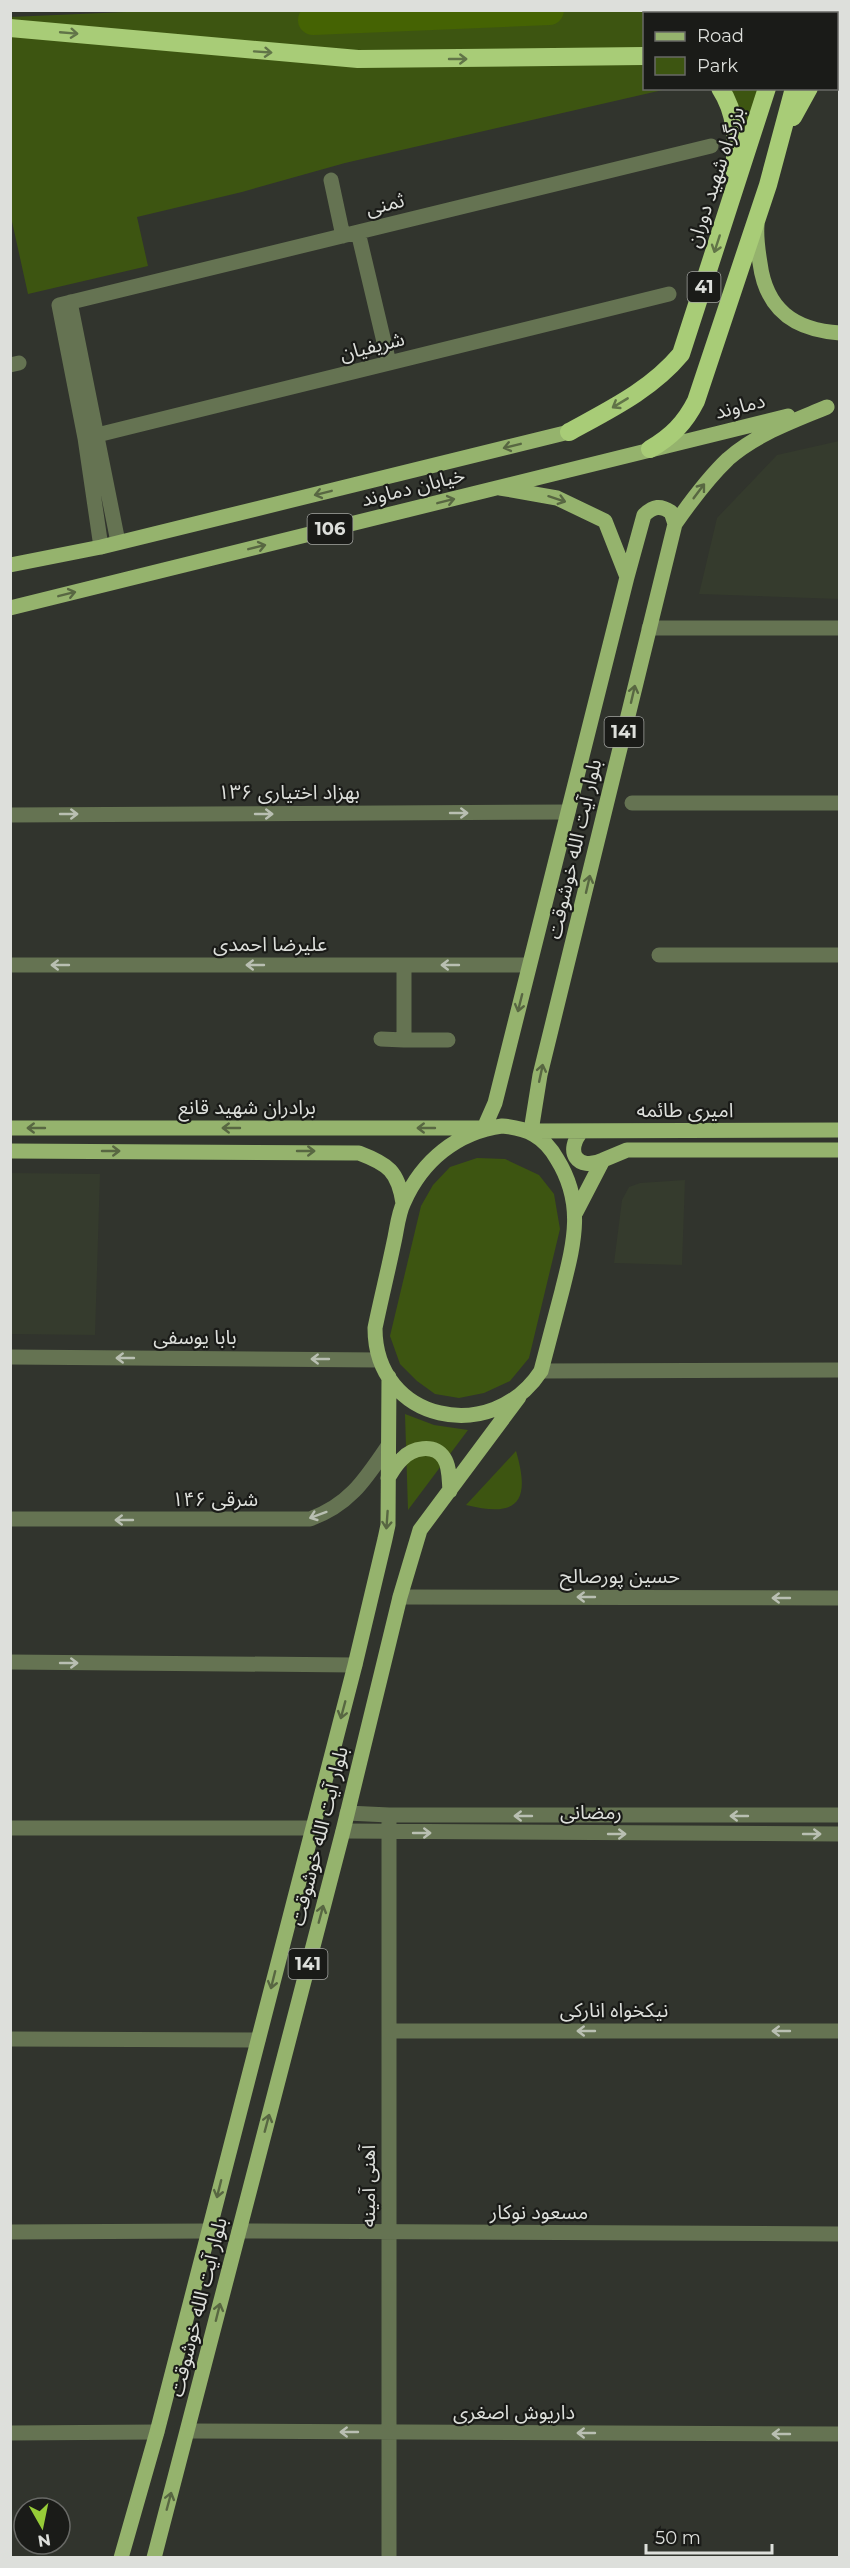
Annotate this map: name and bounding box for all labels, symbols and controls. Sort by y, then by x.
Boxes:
legend [643,12,838,90]
text: Road [697,25,744,47]
one-way arrow [58,28,78,39]
one-way arrow [252,47,272,58]
one-way arrow [447,53,467,65]
text: Park [697,55,738,77]
street label: بزرگراه شهید دوران [681,104,749,250]
street label: ثمنی [363,188,407,220]
one-way arrow [711,234,722,253]
road number: 41 [688,272,720,302]
street label: شریفیان [337,326,407,366]
street label: دماوند [712,388,768,424]
one-way arrow [612,398,629,410]
one-way arrow [503,440,522,452]
street label: خیابان دماوند [359,463,467,511]
one-way arrow [693,484,705,500]
one-way arrow [314,488,333,500]
one-way arrow [436,494,455,506]
one-way arrow [547,494,566,505]
road number: 106 [308,514,352,544]
one-way arrow [247,541,266,553]
one-way arrow [57,587,76,599]
one-way arrow [628,685,640,704]
road number: 141 [604,717,644,747]
street label: بلوار آیت الله خوشوقت [542,757,606,941]
street label: بهزاد اختیاری ۱۳۶ [218,780,360,804]
one-way arrow [448,807,468,819]
one-way arrow [58,808,78,820]
one-way arrow [253,808,273,820]
one-way arrow [582,875,594,894]
street label: علیرضا احمدی [213,932,327,956]
one-way arrow [50,959,70,971]
one-way arrow [245,959,265,971]
one-way arrow [440,959,460,971]
one-way arrow [513,993,525,1012]
one-way arrow [536,1064,547,1084]
street label: برادران شهید قانع [178,1095,316,1122]
street label: امیری طائمه [636,1098,734,1122]
one-way arrow [26,1122,46,1134]
one-way arrow [221,1122,241,1134]
one-way arrow [416,1122,436,1134]
one-way arrow [100,1145,120,1157]
one-way arrow [295,1145,315,1157]
street label: بابا یوسفی [153,1325,237,1349]
one-way arrow [116,1352,136,1364]
one-way arrow [311,1354,331,1365]
street label: ۱۴۶ شرقی [172,1487,258,1511]
one-way arrow [381,1509,392,1529]
one-way arrow [309,1511,328,1522]
one-way arrow [115,1514,135,1526]
street label: حسین پورصالح [560,1564,680,1591]
one-way arrow [577,1591,597,1603]
one-way arrow [772,1592,792,1604]
one-way arrow [58,1657,78,1668]
one-way arrow [337,1700,348,1719]
street label: بلوار آیت الله خوشوقت [285,1744,353,1928]
street label: رمضانی [560,1800,622,1824]
one-way arrow [514,1810,534,1822]
one-way arrow [730,1810,750,1822]
one-way arrow [412,1827,432,1839]
one-way arrow [607,1828,627,1839]
one-way arrow [802,1828,822,1840]
one-way arrow [316,1905,327,1924]
road number: 141 [288,1949,328,1979]
one-way arrow [267,1970,279,1989]
street label: نیکخواه انارکی [560,1998,668,2022]
one-way arrow [577,2025,597,2037]
one-way arrow [772,2025,792,2037]
one-way arrow [261,2114,273,2133]
street label: آهنی آمینه [356,2144,380,2227]
one-way arrow [213,2179,225,2198]
street label: مسعود نوکار [489,2200,588,2224]
street label: بلوار آیت الله خوشوقت [164,2215,232,2399]
one-way arrow [213,2303,224,2322]
street label: داریوش اصغری [453,2400,575,2424]
one-way arrow [340,2426,360,2438]
one-way arrow [577,2427,597,2439]
one-way arrow [772,2428,792,2440]
one-way arrow [163,2492,175,2511]
north arrow [12,2496,72,2556]
scale bar [646,2517,772,2555]
text: 50 m [655,2527,701,2549]
text: N [36,2530,52,2551]

